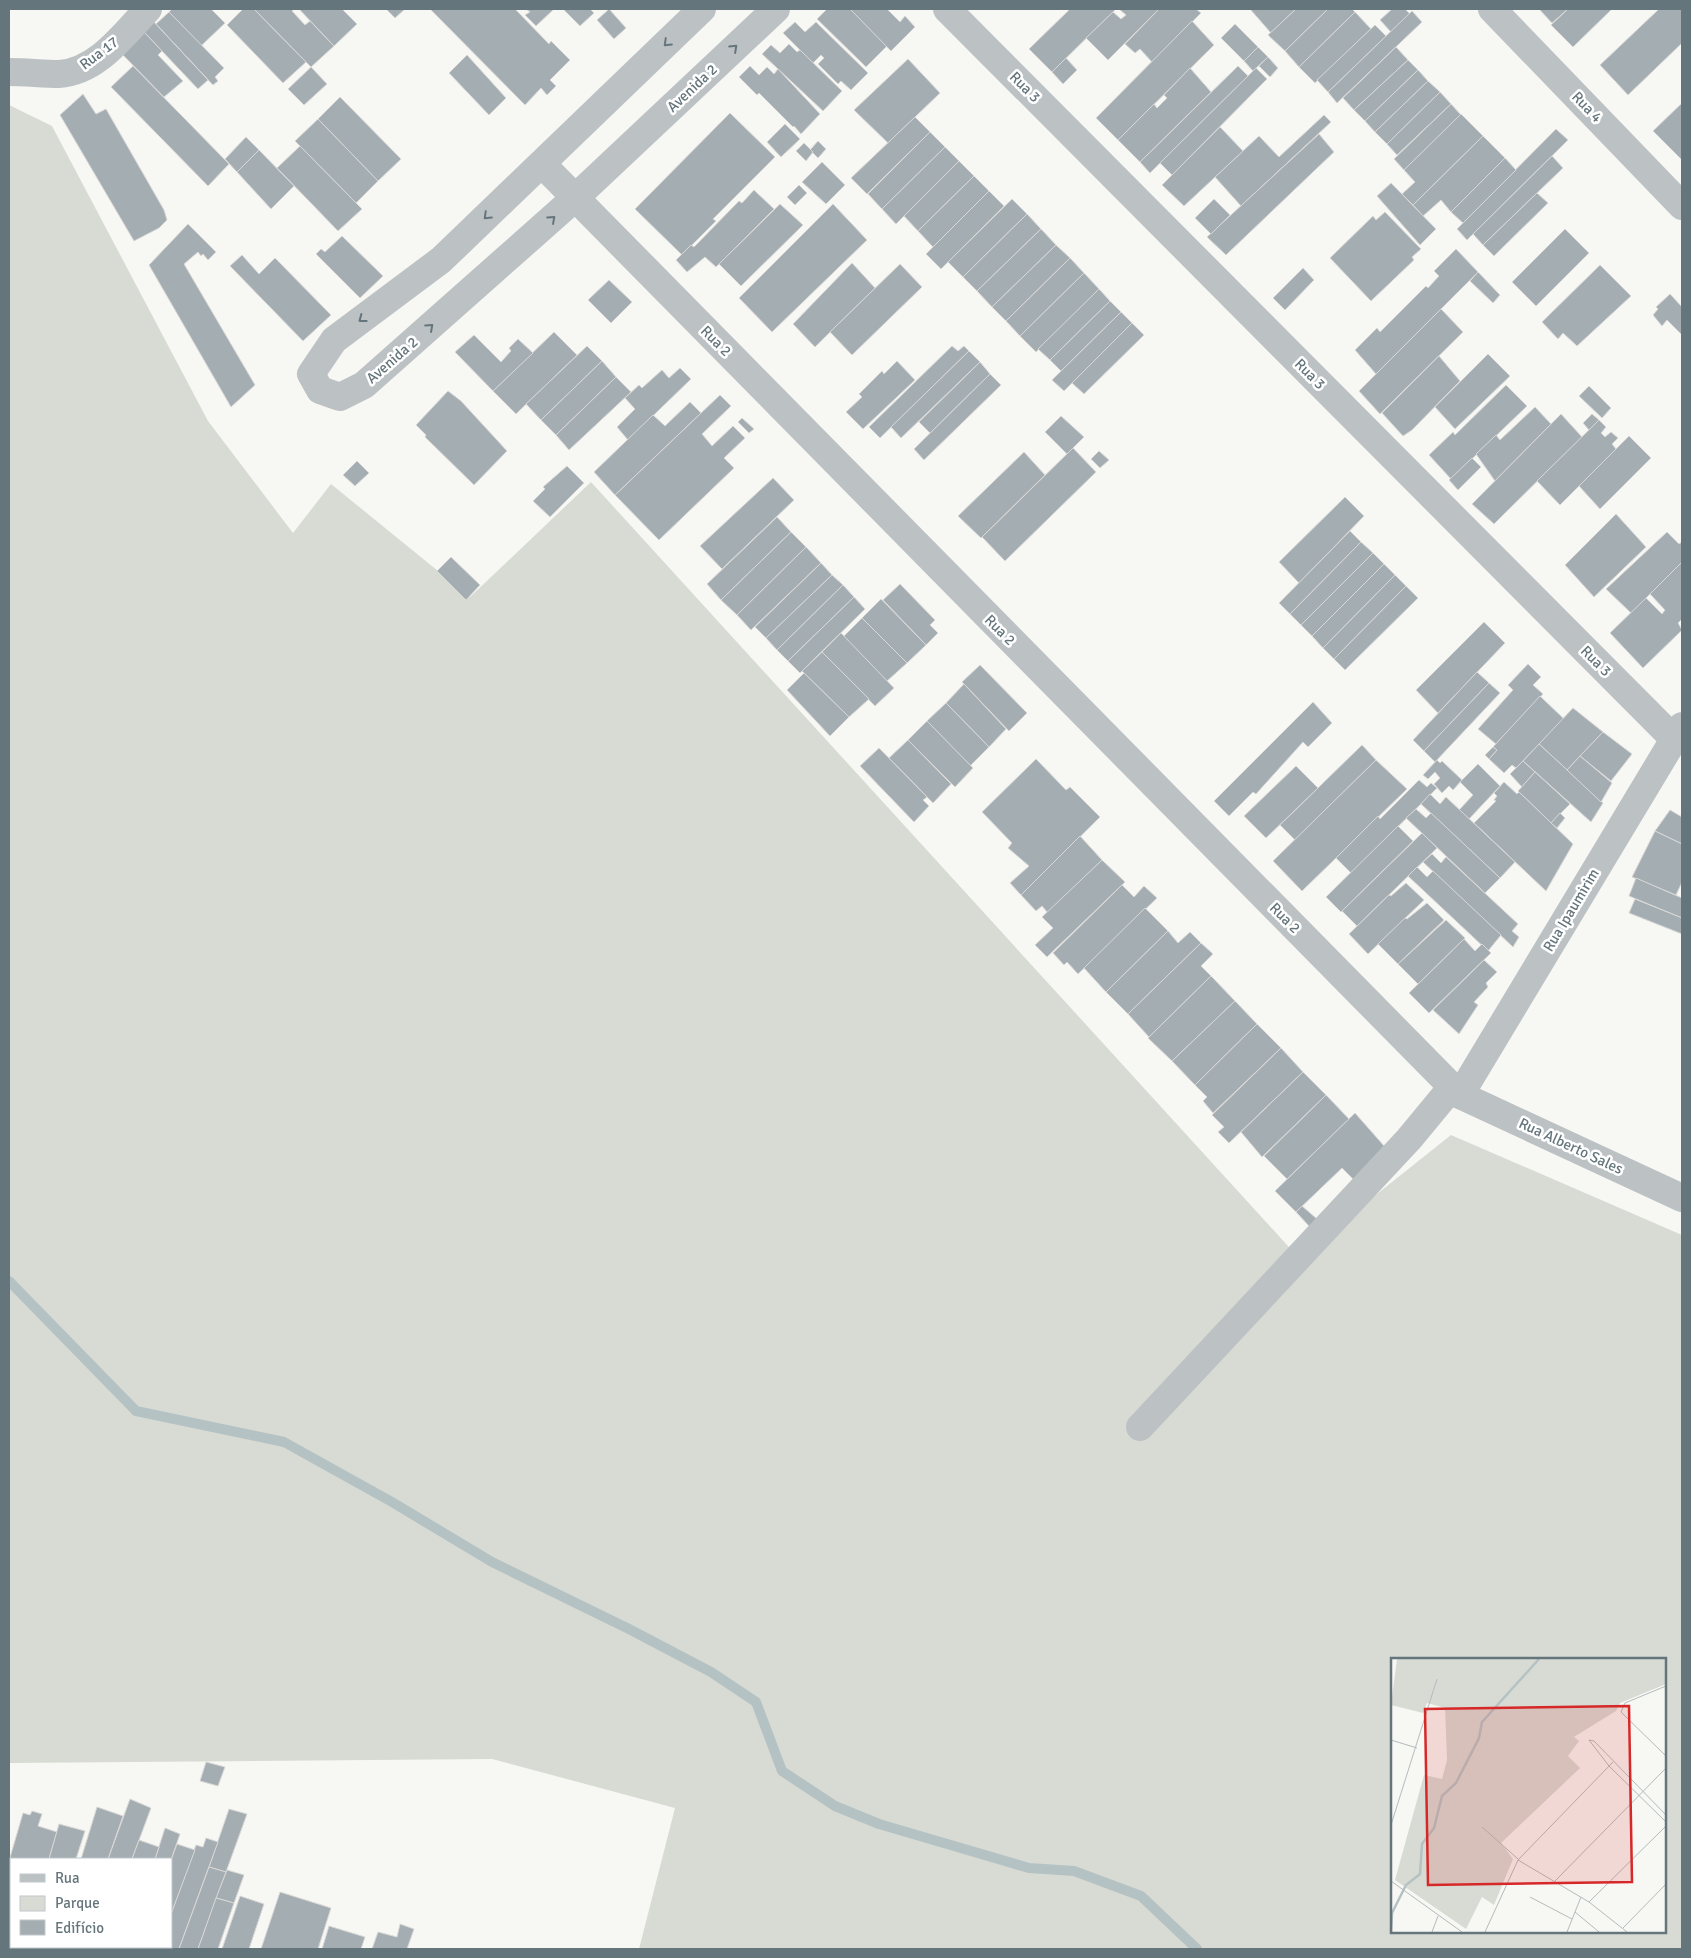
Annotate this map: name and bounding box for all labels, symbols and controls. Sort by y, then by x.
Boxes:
street label: Rua 17 [76,33,122,73]
one-way arrow [664,37,673,46]
one-way arrow [729,45,738,54]
street label: Avenida 2 [663,60,721,116]
street label: Rua 3 [1006,68,1044,106]
street label: Rua 4 [1568,88,1606,126]
one-way arrow [484,210,493,219]
one-way arrow [546,216,555,225]
one-way arrow [359,314,368,322]
street label: Rua 2 [697,322,735,360]
one-way arrow [425,324,434,333]
street label: Avenida 2 [363,333,421,387]
street label: Rua 3 [1291,355,1329,393]
street label: Rua 2 [981,611,1019,649]
street label: Rua 3 [1577,642,1615,680]
street label: Rua Ipaumirim [1539,865,1603,955]
street label: Rua 2 [1266,899,1304,937]
street label: Rua Alberto Sales [1516,1114,1626,1178]
inset map [1391,1658,1666,1933]
legend [10,1858,172,1948]
text: Rua [55,1869,80,1887]
text: Parque [55,1894,100,1912]
text: Edifício [55,1919,104,1937]

